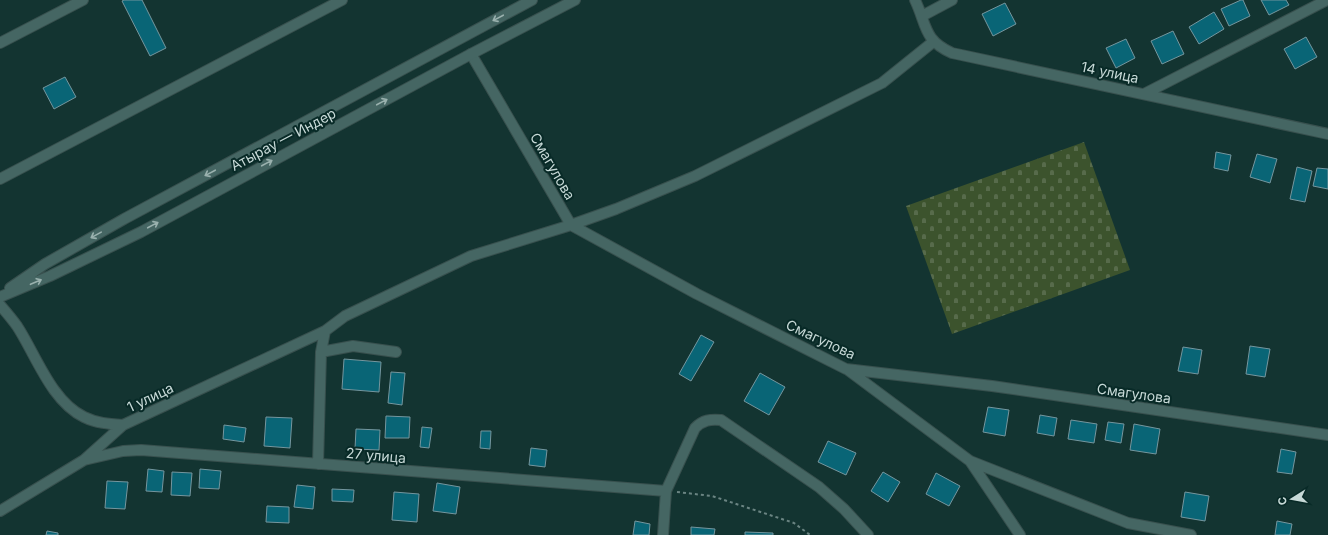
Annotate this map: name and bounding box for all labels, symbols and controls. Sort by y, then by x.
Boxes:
one-way arrow [492,15,504,23]
street label: 14 улица [1080,58,1140,86]
one-way arrow [376,98,388,105]
street label: Атырау — Индер [227,104,339,174]
street label: Смагулова [527,129,579,203]
one-way arrow [261,159,273,167]
one-way arrow [204,169,216,177]
one-way arrow [147,221,159,228]
one-way arrow [90,231,102,239]
one-way arrow [29,277,41,285]
street label: Смагулова [784,316,858,362]
street label: 1 улица [124,379,176,415]
street label: Смагулова [1096,379,1172,407]
street label: 27 улица [345,444,407,466]
north arrow [1272,479,1312,519]
text: С [1275,496,1290,506]

